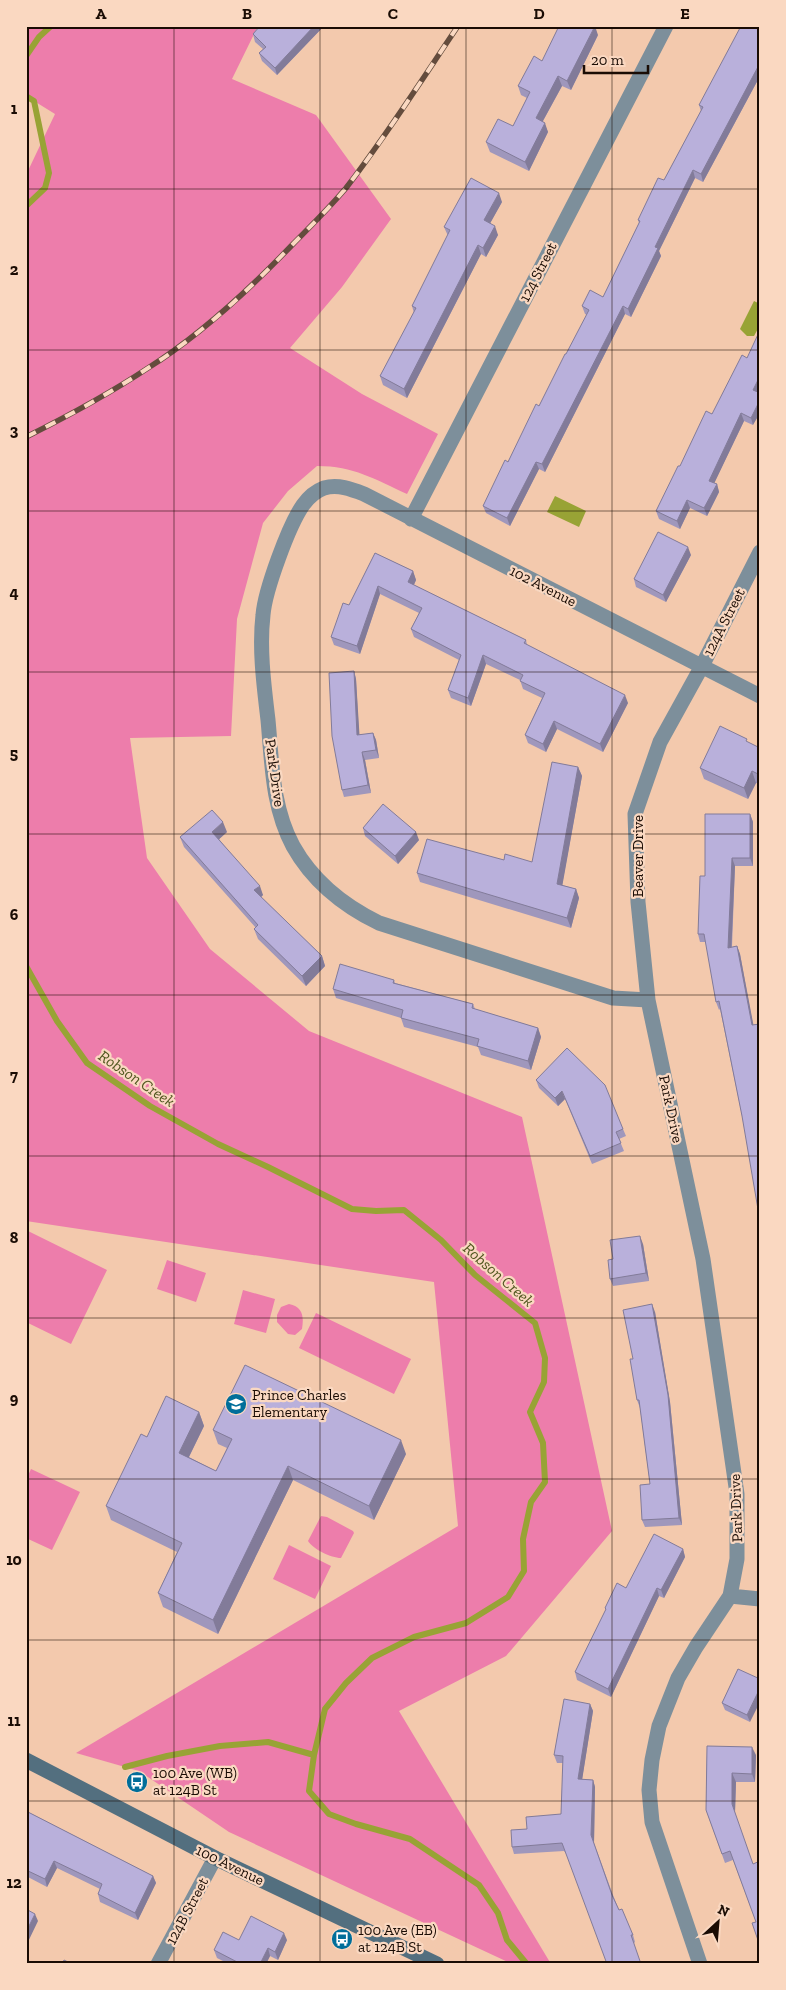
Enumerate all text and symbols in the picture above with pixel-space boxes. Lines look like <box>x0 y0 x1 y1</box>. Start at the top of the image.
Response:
text: A <box>96 4 107 23</box>
text: B <box>242 4 252 23</box>
text: C <box>388 4 398 23</box>
text: D <box>533 4 545 23</box>
text: E <box>680 4 690 23</box>
scale bar <box>584 42 647 74</box>
text: 20 m <box>591 51 624 69</box>
text: 1 <box>11 99 18 118</box>
street label: 124 Street <box>515 239 561 305</box>
text: 2 <box>10 260 19 279</box>
text: 3 <box>10 421 19 440</box>
street label: 102 Avenue <box>507 561 579 611</box>
text: 4 <box>9 583 19 602</box>
street label: 124A Street <box>699 585 749 659</box>
street label: Park Drive <box>261 738 289 808</box>
text: 5 <box>10 744 18 763</box>
street label: Beaver Drive <box>629 815 647 897</box>
text: 6 <box>10 905 19 924</box>
water label: Robson Creek <box>95 1046 178 1111</box>
text: 7 <box>10 1066 18 1085</box>
street label: Park Drive <box>655 1074 687 1144</box>
text: 8 <box>10 1228 19 1247</box>
water label: Robson Creek <box>459 1238 538 1310</box>
place label: Prince Charles Elementary <box>252 1386 346 1421</box>
text: 9 <box>10 1389 19 1408</box>
school or university icon: Prince Charles Elementary <box>224 1392 248 1416</box>
street label: Park Drive <box>726 1473 746 1543</box>
text: 10 <box>6 1550 22 1569</box>
text: 11 <box>8 1711 21 1730</box>
place label: 100 Ave (WB) at 124B St <box>153 1764 237 1799</box>
bus stop icon: 100 Ave (WB) at 124B St <box>125 1770 149 1794</box>
street label: 100 Avenue <box>193 1841 267 1889</box>
text: 12 <box>6 1873 22 1892</box>
street label: 124B Street <box>162 1874 212 1948</box>
north arrow <box>694 1898 744 1948</box>
text: N <box>715 1901 732 1921</box>
place label: 100 Ave (EB) at 124B St <box>358 1921 437 1956</box>
bus stop icon: 100 Ave (EB) at 124B St <box>330 1927 354 1951</box>

